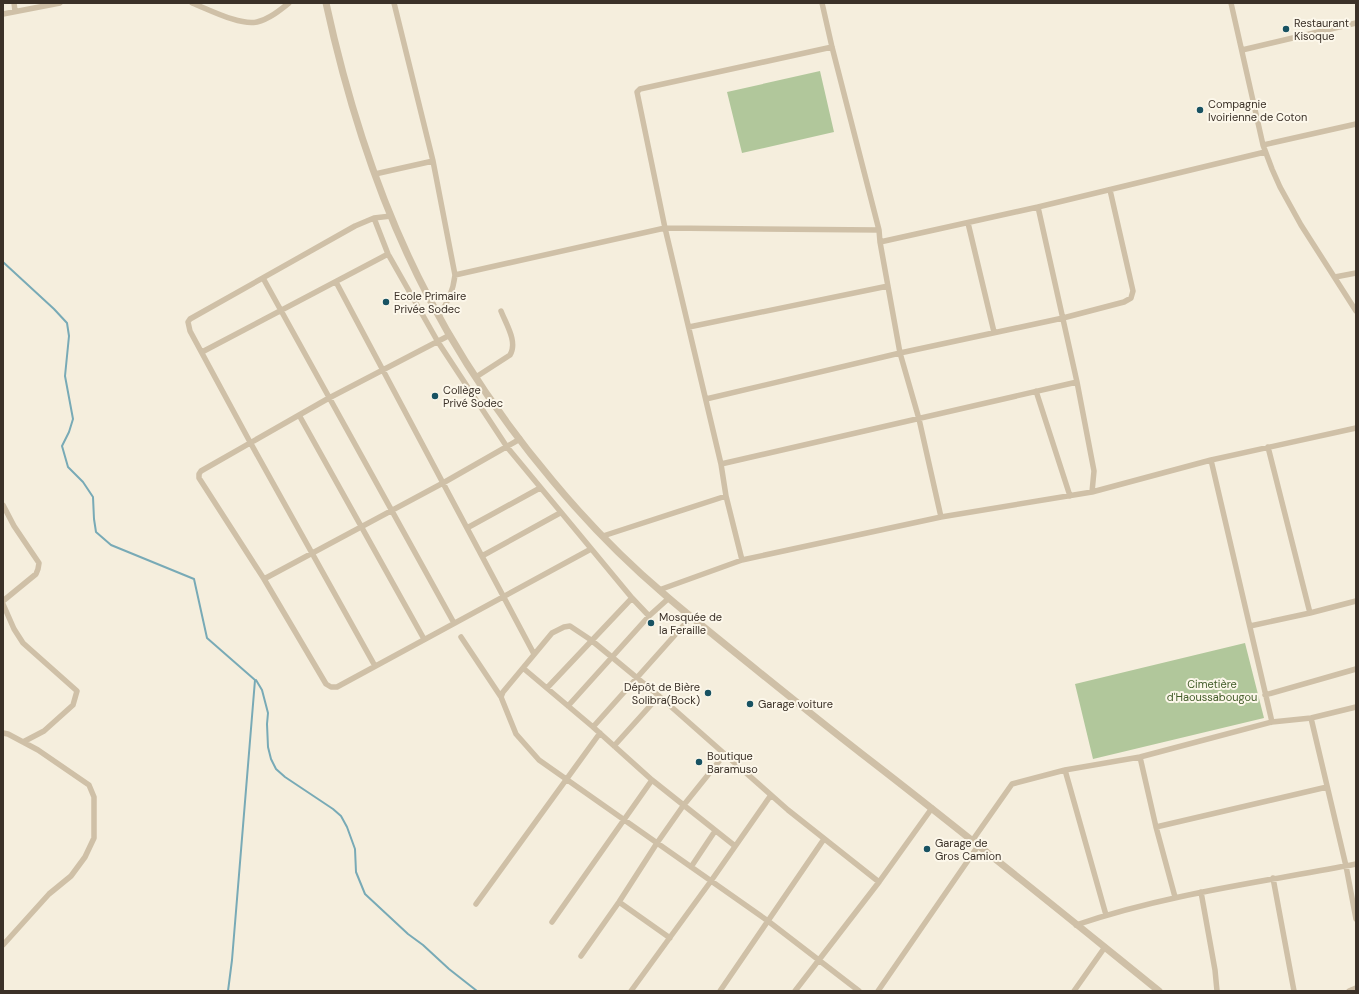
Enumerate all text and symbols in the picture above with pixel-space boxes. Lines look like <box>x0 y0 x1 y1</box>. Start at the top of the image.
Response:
place label: Restaurant Kisoque <box>1294 16 1349 43</box>
marker: Restaurant Kisoque <box>1281 24 1291 34</box>
place label: Compagnie Ivoirienne de Coton <box>1208 97 1307 124</box>
marker: Compagnie Ivoirienne de Coton <box>1195 105 1205 115</box>
place label: Ecole Primaire Privée Sodec <box>394 289 466 316</box>
marker: Ecole Primaire Privée Sodec <box>381 297 391 307</box>
place label: Collège Privé Sodec <box>443 383 503 410</box>
marker: Collège Privé Sodec <box>430 391 440 401</box>
place label: Mosquée de la Feraille <box>659 610 722 637</box>
marker: Mosquée de la Feraille <box>646 618 656 628</box>
park label: Cimetière d'Haoussabougou <box>1167 677 1257 704</box>
place label: Dépôt de Bière Solibra(Bock) <box>624 680 700 707</box>
marker: Dépôt de Bière Solibra(Bock) <box>703 688 713 698</box>
place label: Garage voiture <box>758 697 833 711</box>
marker: Garage voiture <box>745 699 755 709</box>
place label: Boutique Baramuso <box>707 749 758 776</box>
marker: Boutique Baramuso <box>694 757 704 767</box>
place label: Garage de Gros Camion <box>935 836 1001 863</box>
marker: Garage de Gros Camion <box>922 844 932 854</box>

